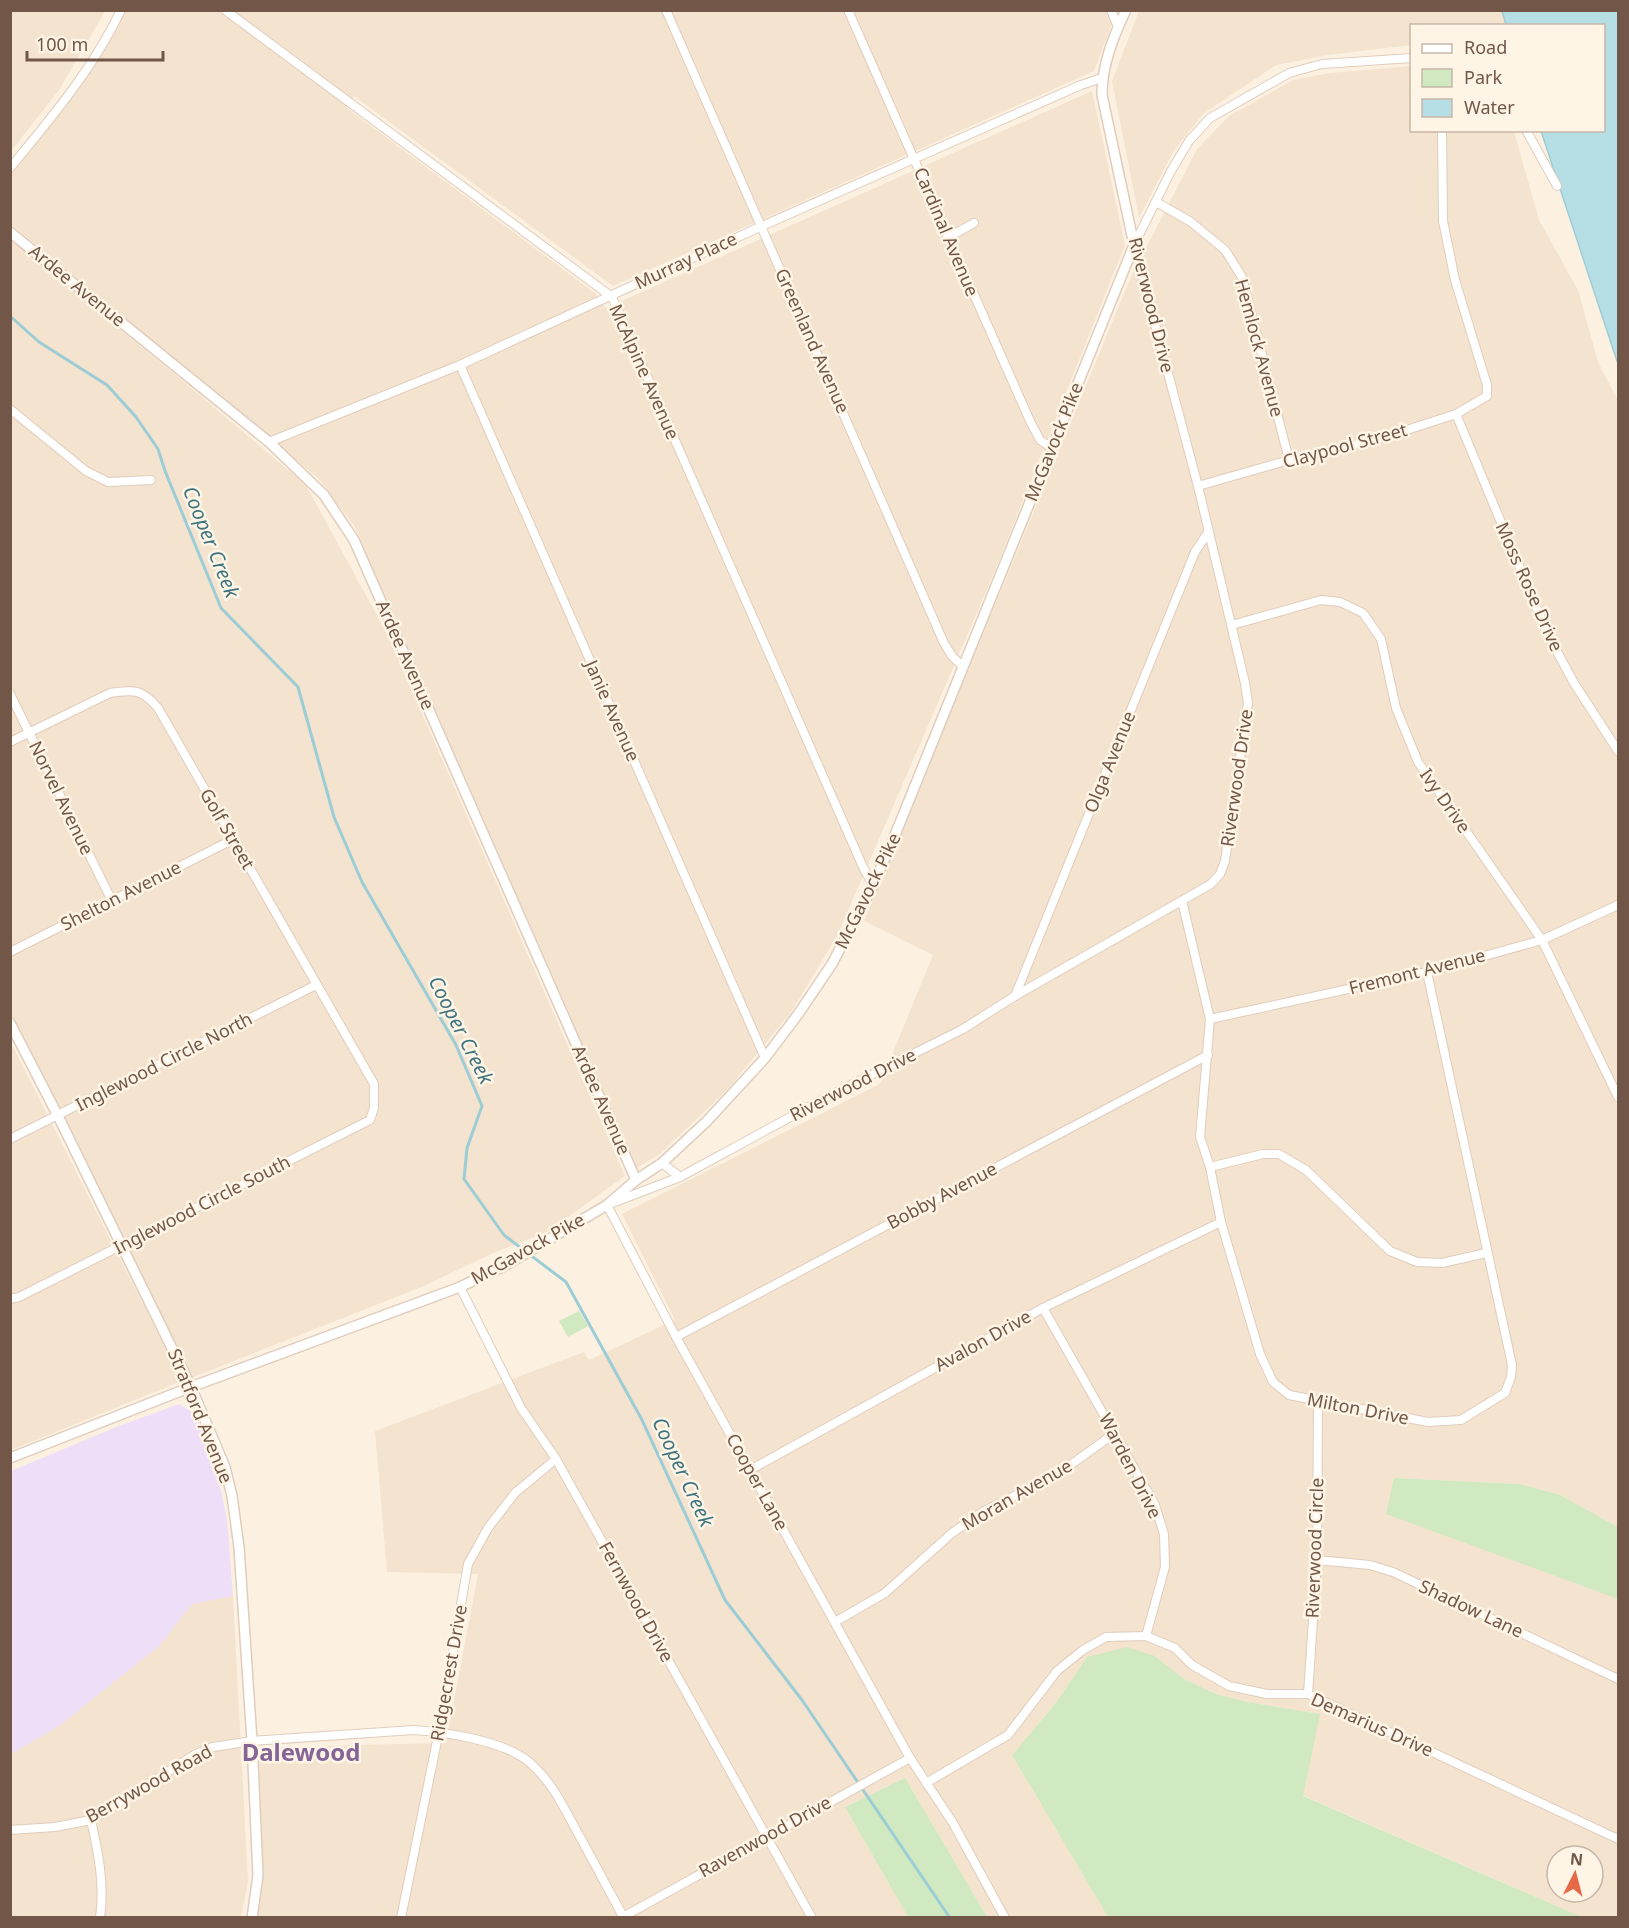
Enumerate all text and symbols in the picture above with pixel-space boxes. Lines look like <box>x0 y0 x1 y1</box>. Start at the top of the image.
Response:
scale bar <box>27 24 164 62</box>
legend <box>1410 24 1605 132</box>
text: 100 m <box>36 32 88 56</box>
text: Road <box>1464 35 1507 59</box>
text: Park <box>1464 65 1502 89</box>
text: Water <box>1464 95 1515 119</box>
street label: Cardinal Avenue <box>909 163 985 300</box>
street label: Murray Place <box>631 226 741 294</box>
street label: Riverwood Drive <box>1124 235 1180 375</box>
street label: Ardee Avenue <box>24 239 131 332</box>
street label: Greenland Avenue <box>770 264 856 417</box>
street label: Hemlock Avenue <box>1230 276 1290 419</box>
street label: McAlpine Avenue <box>604 300 686 443</box>
street label: McGavock Pike <box>1018 379 1088 505</box>
street label: Claypool Street <box>1280 417 1410 473</box>
water label: Cooper Creek <box>177 482 247 603</box>
street label: Moss Rose Drive <box>1491 518 1569 655</box>
street label: Ardee Avenue <box>371 596 441 713</box>
street label: Janie Avenue <box>579 654 646 765</box>
street label: Olga Avenue <box>1078 707 1140 816</box>
street label: Riverwood Drive <box>1214 707 1258 848</box>
street label: Norvel Avenue <box>24 737 100 858</box>
street label: Ivy Drive <box>1415 763 1477 837</box>
street label: Golf Street <box>195 784 261 874</box>
street label: McGavock Pike <box>829 828 906 953</box>
street label: Shelton Avenue <box>56 854 185 936</box>
street label: Fremont Avenue <box>1346 942 1487 1000</box>
water label: Cooper Creek <box>423 971 501 1090</box>
street label: Inglewood Circle North <box>71 1006 256 1116</box>
street label: Ardee Avenue <box>567 1041 637 1158</box>
street label: Riverwood Drive <box>785 1042 920 1126</box>
street label: Inglewood Circle South <box>109 1149 294 1259</box>
street label: Bobby Avenue <box>882 1156 1001 1234</box>
street label: McGavock Pike <box>466 1207 589 1289</box>
street label: Avalon Drive <box>930 1304 1035 1376</box>
street label: Stratford Avenue <box>163 1345 239 1486</box>
street label: Milton Drive <box>1305 1386 1411 1430</box>
street label: Warden Drive <box>1094 1409 1168 1522</box>
water label: Cooper Creek <box>646 1413 721 1532</box>
street label: Cooper Lane <box>721 1429 794 1534</box>
street label: Moran Avenue <box>957 1453 1076 1535</box>
street label: Riverwood Circle <box>1300 1477 1328 1619</box>
street label: Fernwood Drive <box>594 1537 680 1666</box>
street label: Shadow Lane <box>1415 1573 1527 1643</box>
street label: Ridgecrest Drive <box>424 1603 472 1743</box>
street label: Demarius Drive <box>1308 1686 1437 1762</box>
district label: Dalewood <box>242 1735 360 1768</box>
street label: Berrywood Road <box>81 1738 216 1828</box>
street label: Ravenwood Drive <box>694 1790 835 1882</box>
north arrow <box>1545 1844 1605 1904</box>
text: N <box>1569 1847 1584 1871</box>

